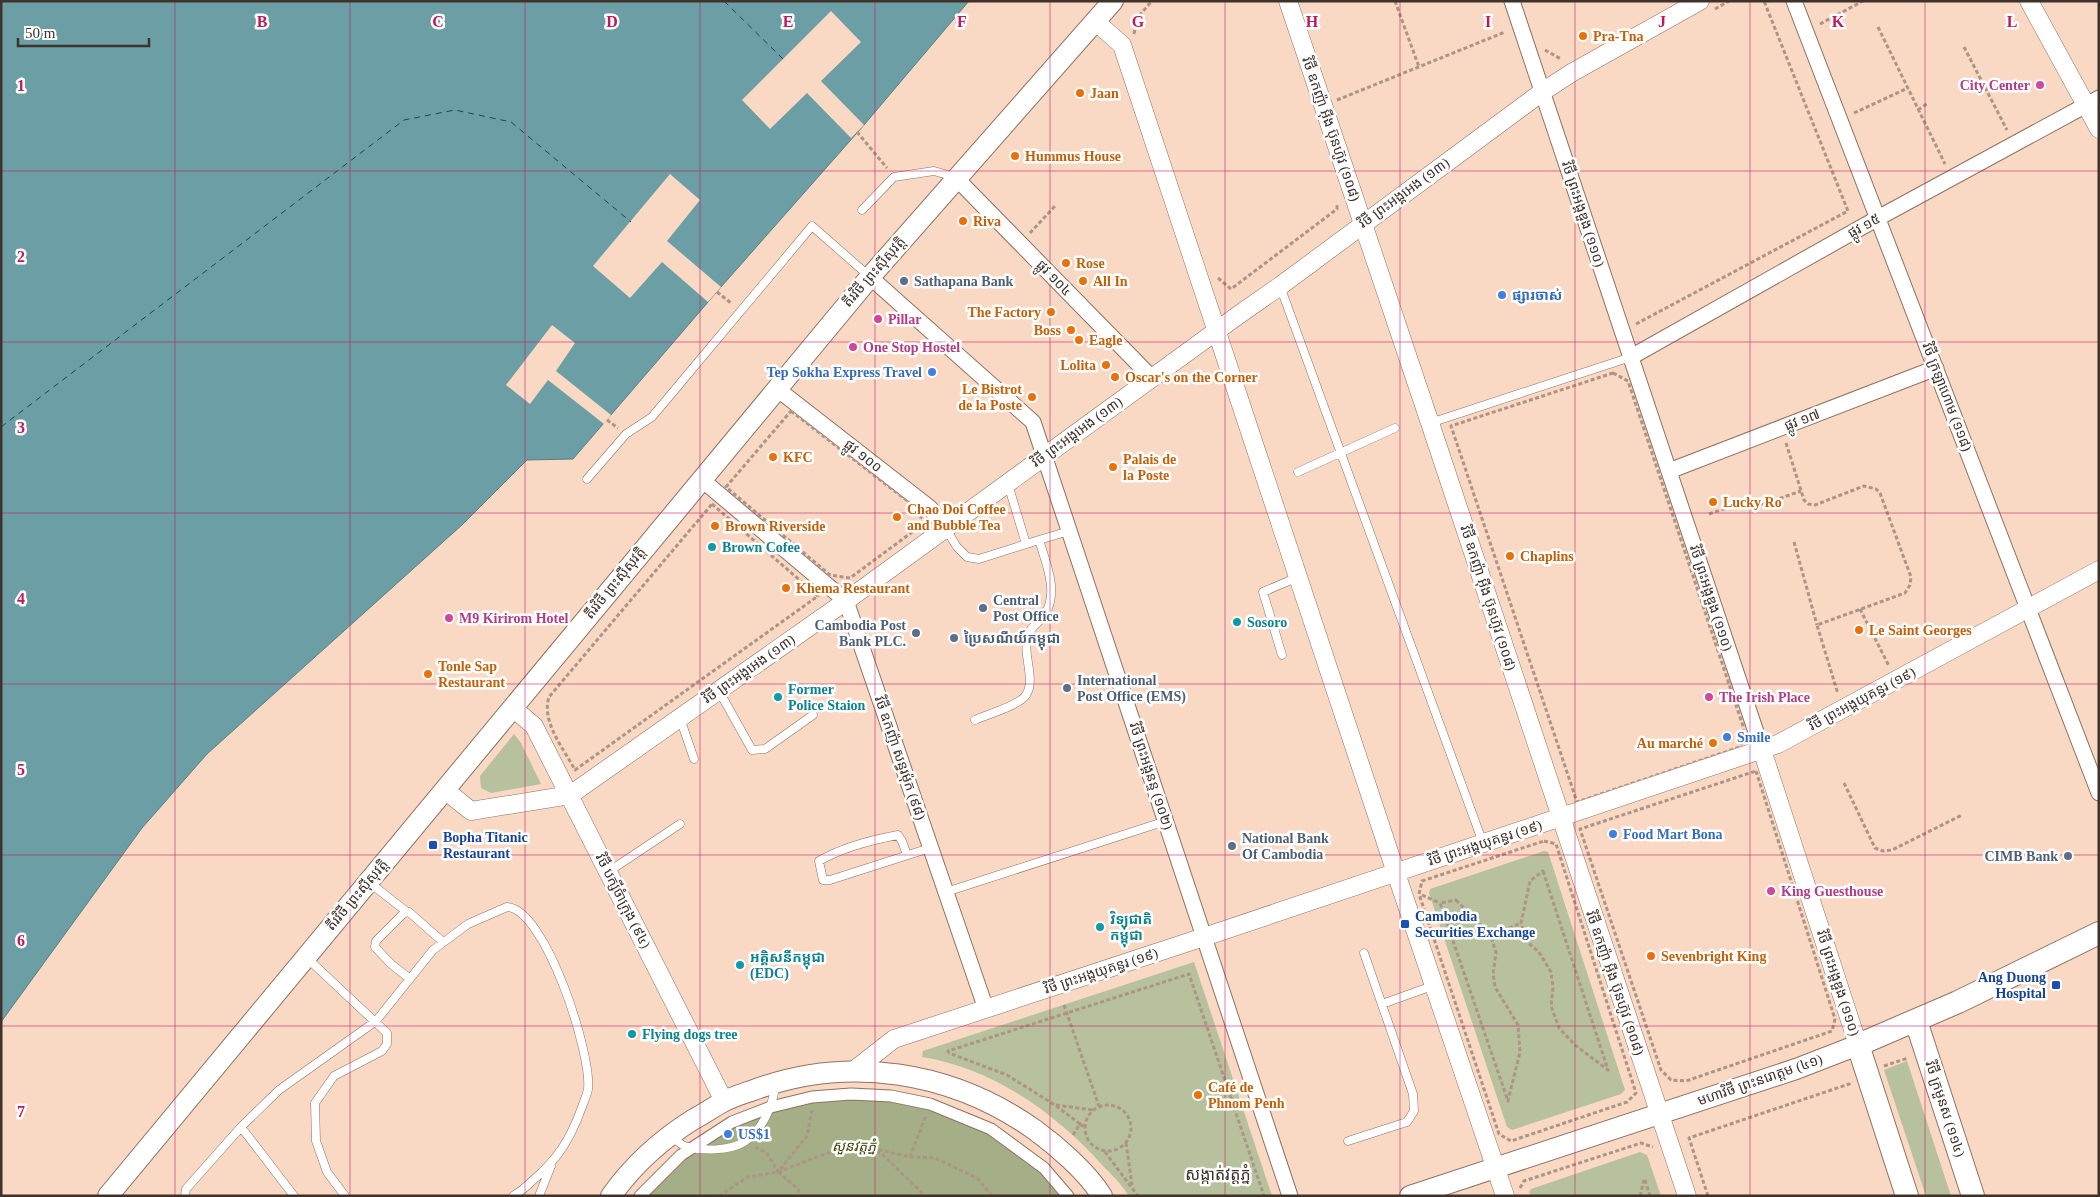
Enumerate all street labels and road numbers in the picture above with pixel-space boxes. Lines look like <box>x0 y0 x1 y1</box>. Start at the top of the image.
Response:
street label: វិថី ឧកញ៉ា អ៊ីង ប៊ុនហ៊ូវ (១០៨) <box>1298 54 1364 204</box>
street label: វិថី ព្រះអង្គអេង (១៣) <box>1354 154 1453 232</box>
street label: វិថី ព្រះអង្គឌួង (១១០) <box>1557 158 1609 270</box>
street label: ផ្លូវ ១៥ <box>1845 211 1885 245</box>
street label: តីរវិថី ព្រះស៊ីសុវត្តិ <box>838 233 909 311</box>
street label: ផ្លូវ ១០៤ <box>1030 257 1075 302</box>
street label: វិថី ក្រឡាហោម (១១៨) <box>1918 339 1976 454</box>
street label: វិថី ព្រះអង្គអេង (១៣) <box>1027 393 1126 471</box>
street label: ផ្លូវ ១៧ <box>1782 406 1823 437</box>
street label: ផ្លូវ ១០០ <box>839 437 885 479</box>
street label: វិថី ឧកញ៉ា អ៊ីង ប៊ុនហ៊ូវ (១០៨) <box>1456 523 1520 673</box>
street label: វិថី ព្រះអង្គឌួង (១១០) <box>1685 542 1737 654</box>
street label: តីរវិថី ព្រះស៊ីសុវត្តិ <box>580 543 649 623</box>
street label: វិថី ព្រះអង្គអេង (១៣) <box>699 630 799 708</box>
street label: វិថី ព្រះអង្គយុគន្ធរ (១៩) <box>1805 663 1919 735</box>
street label: វិថី ឧកញ៉ា សន្ធរម៉ុក (៩៨) <box>870 693 930 823</box>
street label: វិថី ព្រះអង្គនន្ទ (១០២) <box>1125 719 1177 832</box>
street label: វិថី ព្រះអង្គយុគន្ធរ (១៩) <box>1425 816 1545 870</box>
street label: វិថី បក្សីចំាក្រុង (៩៤) <box>591 850 655 952</box>
street label: តីរវិថី ព្រះស៊ីសុវត្តិ <box>322 856 392 934</box>
street label: វិថី ឧកញ៉ា អ៊ីង ប៊ុនហ៊ូវ (១០៨) <box>1582 908 1648 1058</box>
street label: វិថី ព្រះអង្គឌួង (១១០) <box>1812 927 1864 1039</box>
street label: វិថី ព្រះអង្គយុគន្ធរ (១៩) <box>1041 944 1161 998</box>
street label: មហាវិថី ព្រះនរោត្តម (៤១) <box>1695 1050 1825 1110</box>
street label: វិថី ក្រមួនស (១១៤) <box>1921 1058 1969 1160</box>

